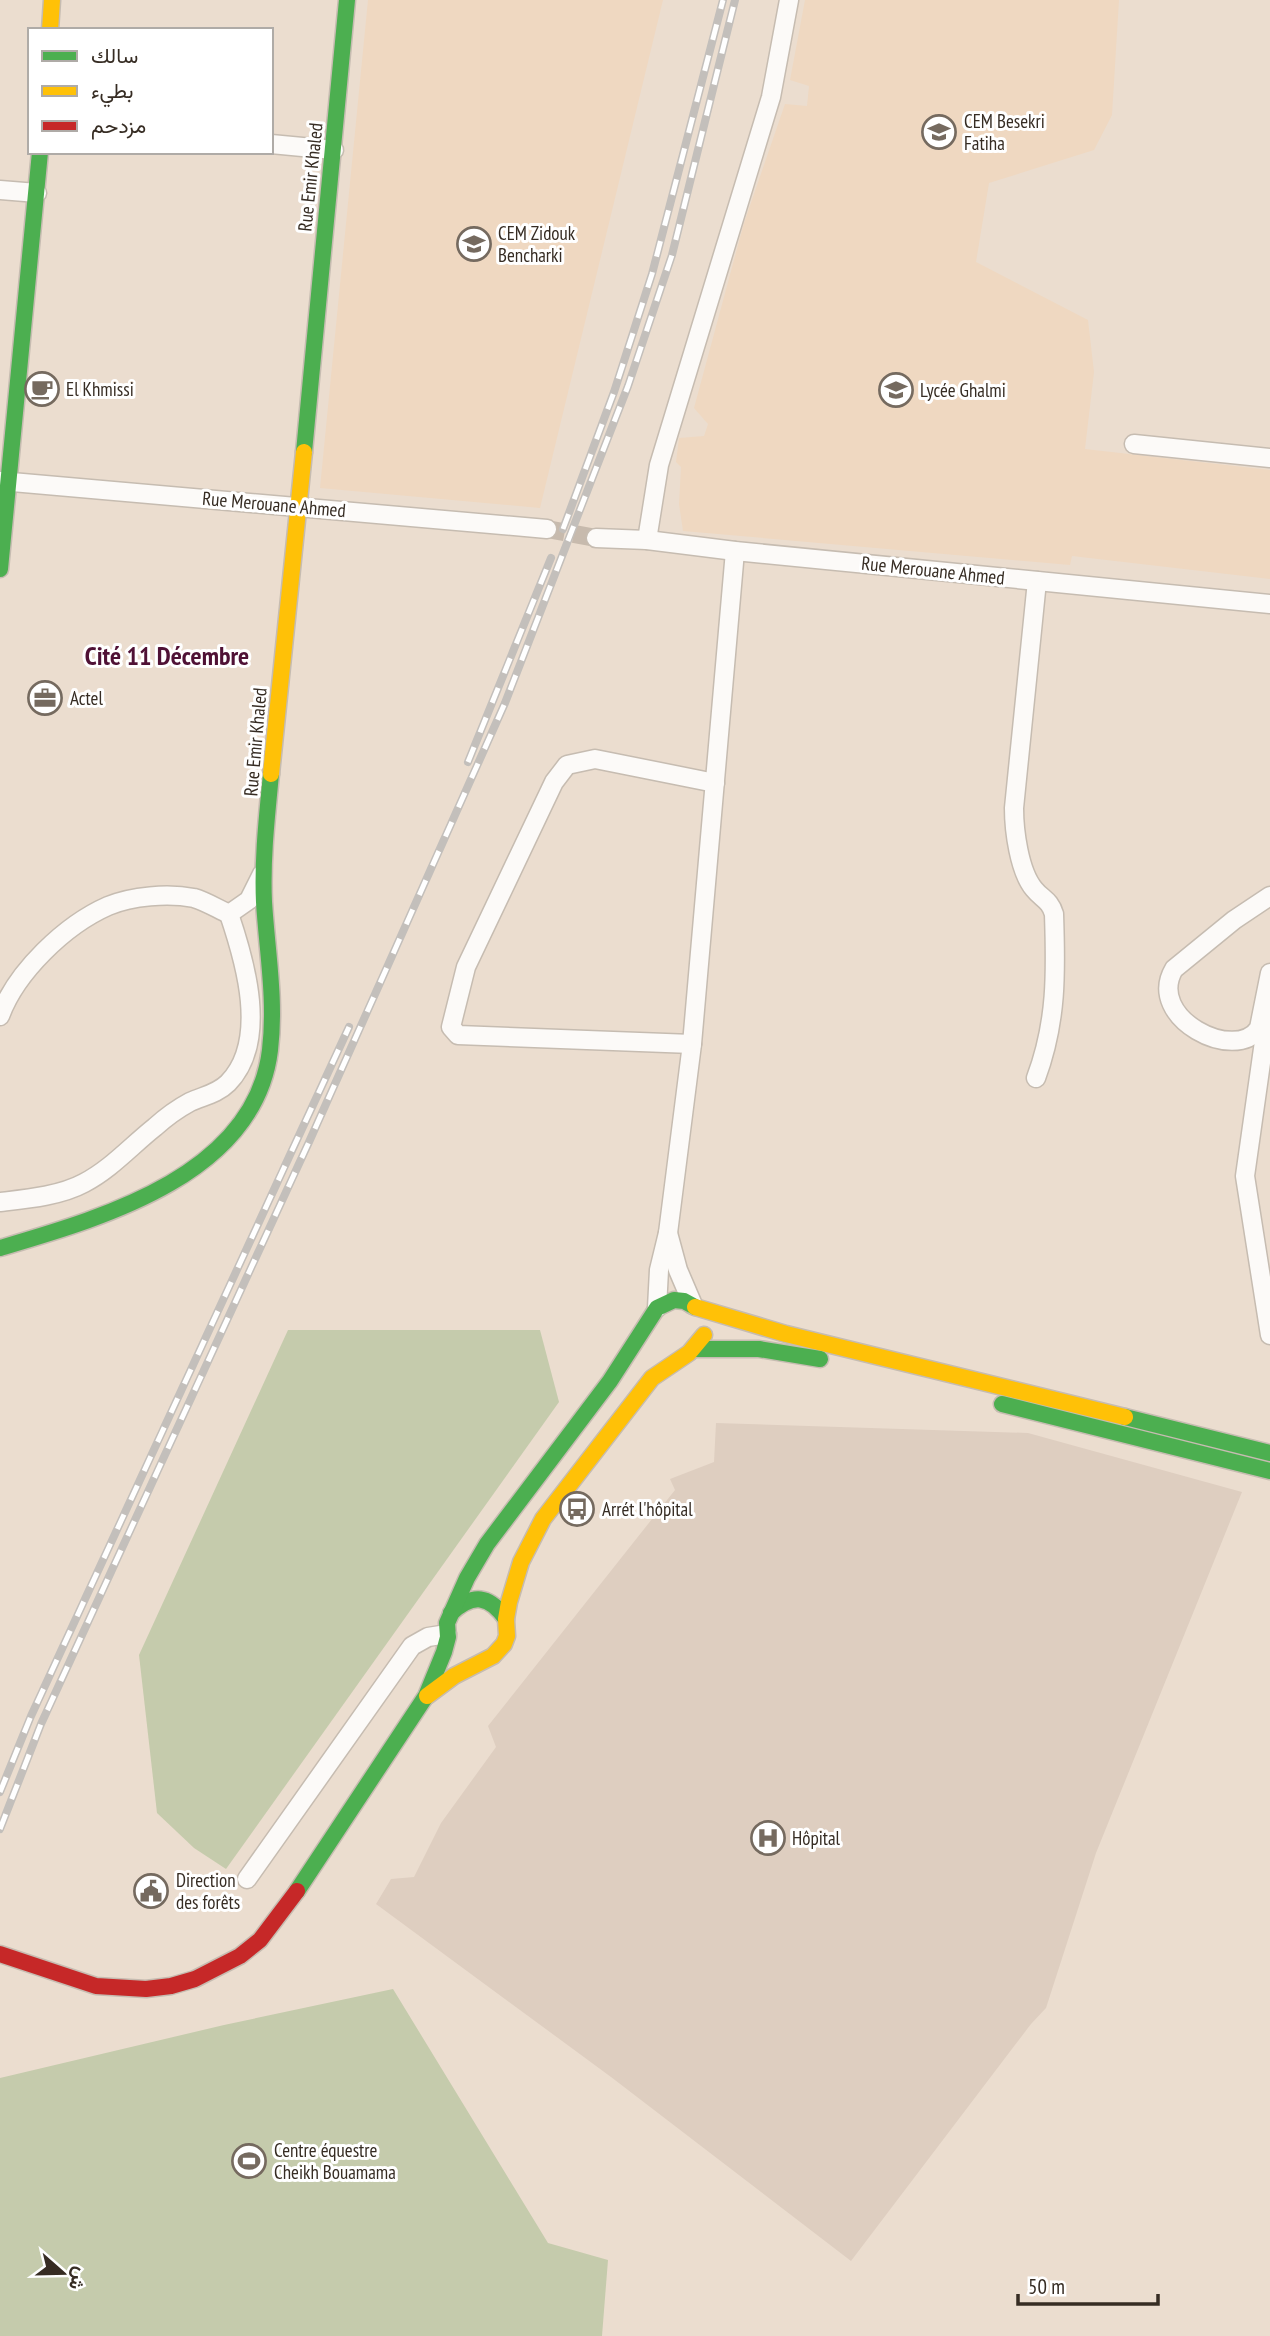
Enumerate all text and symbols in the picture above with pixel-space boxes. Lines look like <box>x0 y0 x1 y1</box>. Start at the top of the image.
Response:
legend <box>28 28 273 154</box>
text: سالك <box>91 42 138 69</box>
text: بطيء <box>91 77 134 108</box>
place label: CEM Besekri Fatiha <box>964 109 1045 155</box>
text: مزدحم <box>91 112 146 140</box>
school or university icon: CEM Besekri Fatiha <box>920 113 958 151</box>
street label: Rue Emir Khaled <box>292 122 328 232</box>
place label: CEM Zidouk Bencharki <box>498 221 576 267</box>
school or university icon: CEM Zidouk Bencharki <box>455 225 493 263</box>
cafe icon: El Khmissi <box>23 370 61 408</box>
school or university icon: Lycée Ghalmi <box>877 371 915 409</box>
place label: El Khmissi <box>66 377 134 401</box>
place label: Lycée Ghalmi <box>920 378 1006 402</box>
street label: Rue Merouane Ahmed <box>201 486 347 522</box>
street label: Rue Merouane Ahmed <box>860 551 1006 589</box>
district label: Cité 11 Décembre <box>85 639 249 672</box>
office icon: Actel <box>26 679 64 717</box>
place label: Actel <box>70 686 103 710</box>
street label: Rue Emir Khaled <box>238 687 272 797</box>
bus stop icon: Arrét l'hôpital <box>558 1490 596 1528</box>
place label: Arrét l'hôpital <box>602 1497 693 1521</box>
hospital icon: Hôpital <box>749 1819 787 1857</box>
place label: Hôpital <box>792 1826 841 1850</box>
place label: Direction des forêts <box>176 1868 240 1914</box>
public building icon: Direction des forêts <box>132 1872 170 1910</box>
place label: Centre équestre Cheikh Bouamama <box>274 2138 396 2184</box>
sports icon: Centre équestre Cheikh Bouamama <box>230 2142 268 2180</box>
north arrow <box>28 2238 98 2308</box>
scale bar <box>1018 2262 1158 2306</box>
text: ش <box>64 2264 94 2294</box>
text: 50 m <box>1028 2273 1065 2300</box>

